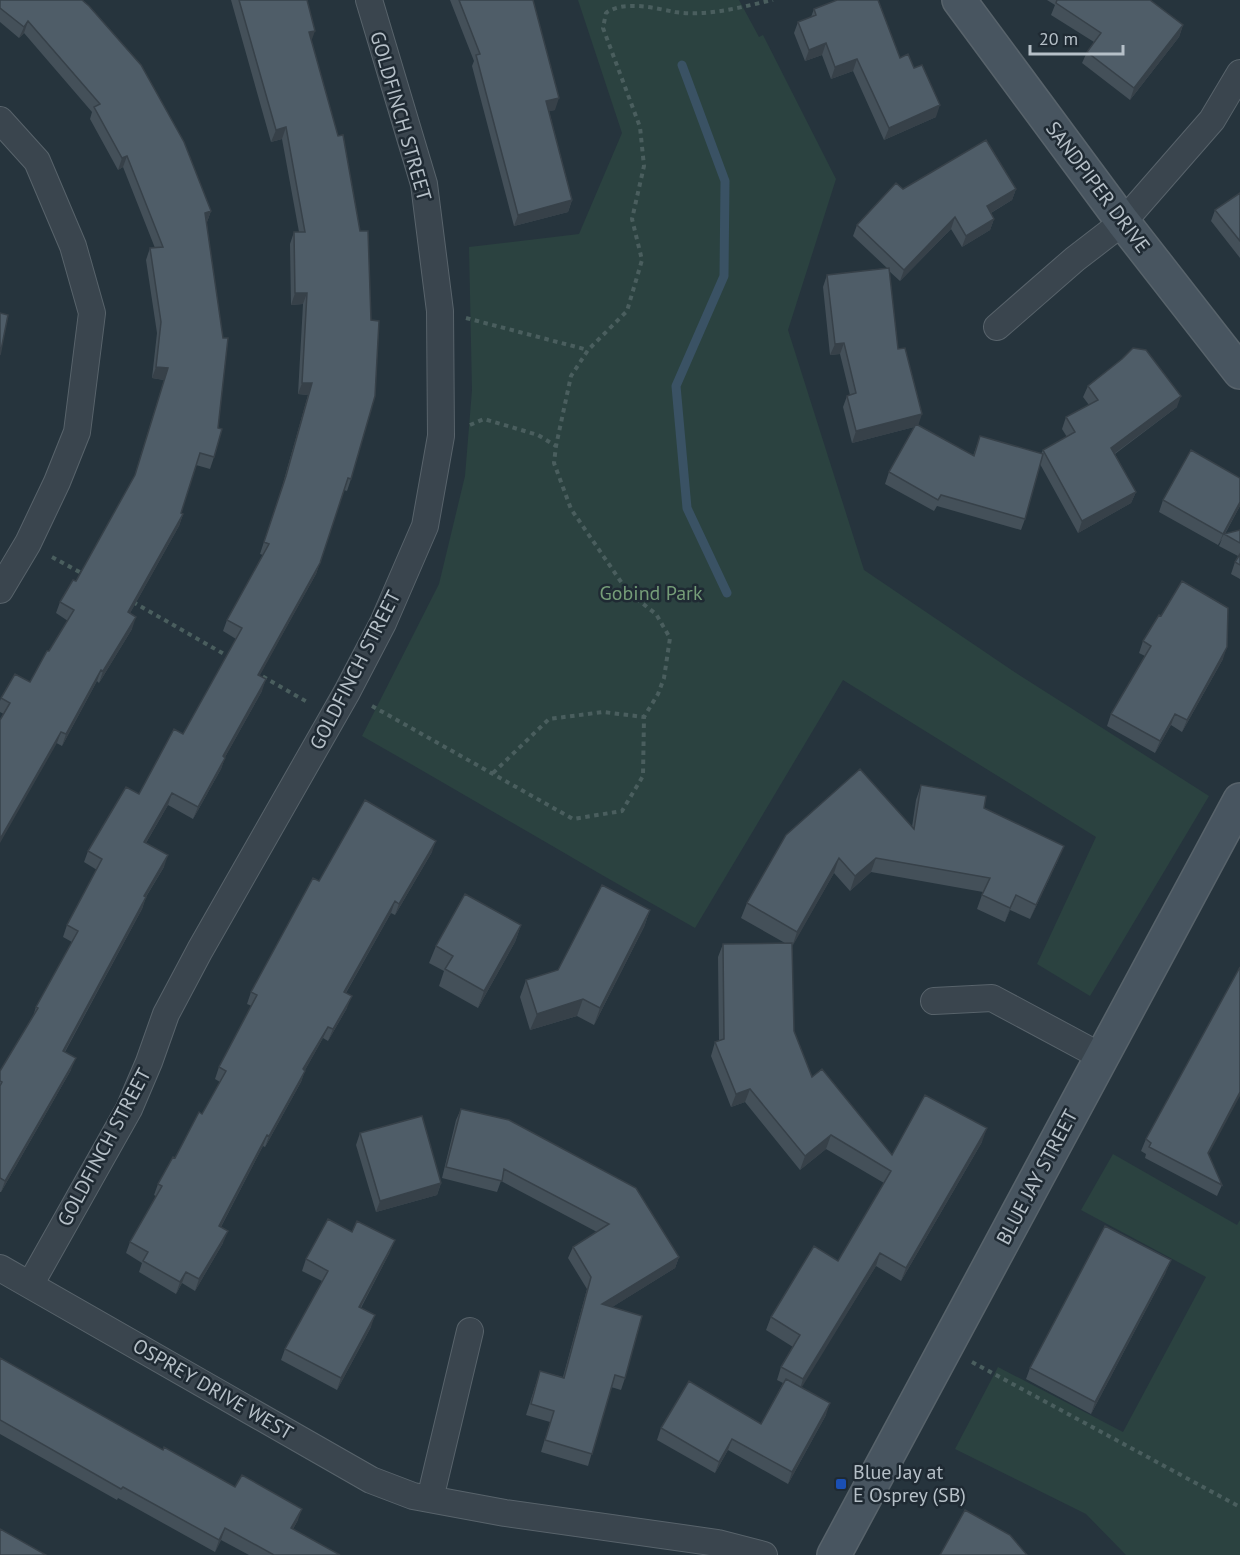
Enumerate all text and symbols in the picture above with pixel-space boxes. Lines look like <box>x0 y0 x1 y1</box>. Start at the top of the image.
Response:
scale bar <box>1030 18 1123 56</box>
text: 20 m <box>1039 27 1078 50</box>
street label: GOLDFINCH STREET <box>364 28 438 204</box>
street label: SANDPIPER DRIVE <box>1040 116 1156 258</box>
park label: Gobind Park <box>600 580 703 606</box>
street label: GOLDFINCH STREET <box>304 586 406 754</box>
street label: GOLDFINCH STREET <box>51 1063 157 1231</box>
street label: BLUE JAY STREET <box>990 1105 1084 1249</box>
street label: OSPREY DRIVE WEST <box>128 1333 298 1445</box>
place label: Blue Jay at E Osprey (SB) <box>853 1459 966 1508</box>
marker: Blue Jay at E Osprey (SB) <box>834 1477 848 1491</box>

